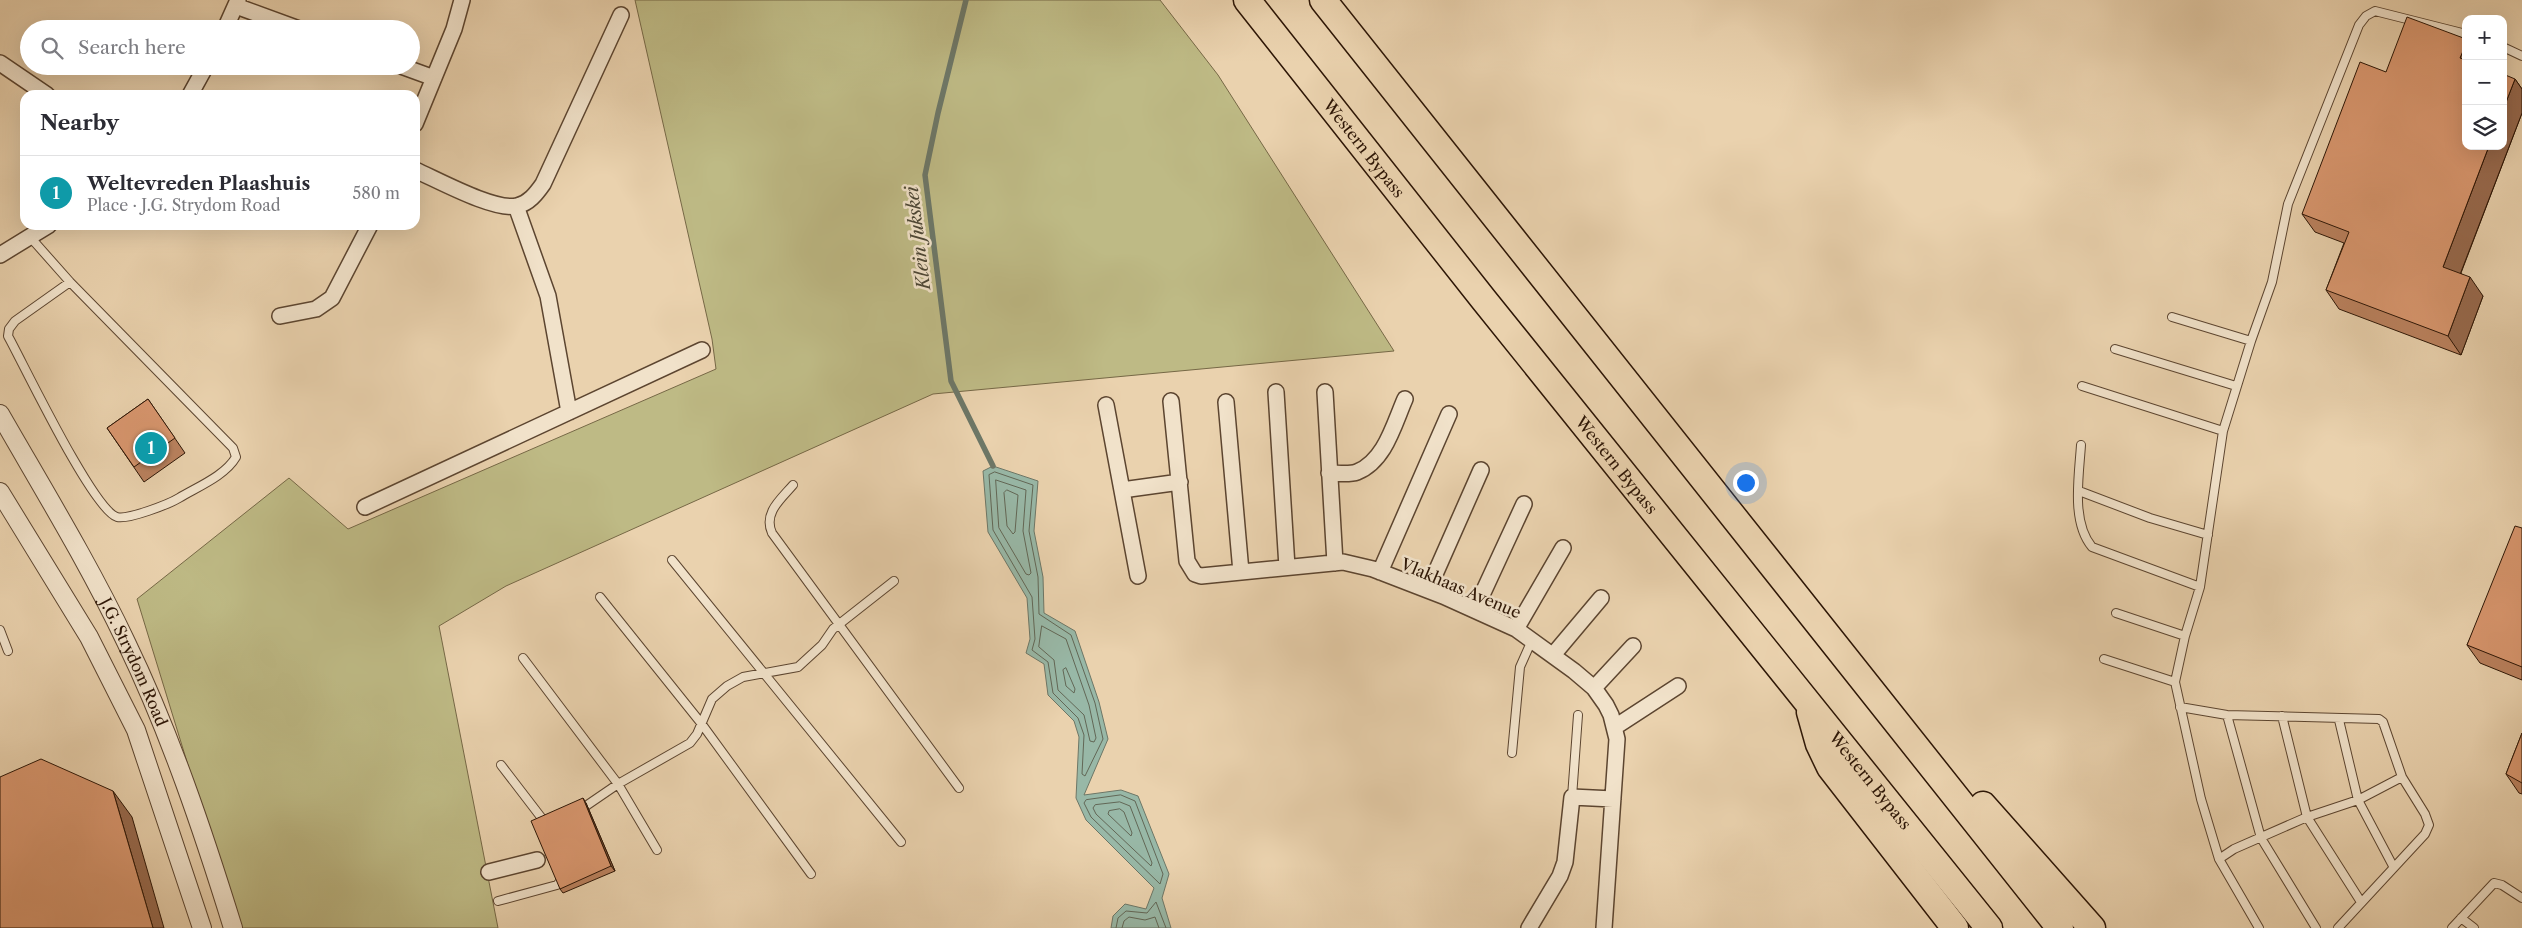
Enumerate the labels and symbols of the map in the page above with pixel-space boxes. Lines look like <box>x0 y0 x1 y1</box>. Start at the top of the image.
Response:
street label: Western Bypass <box>1319 94 1409 202</box>
water label: Klein Jukskei <box>901 184 936 293</box>
street label: Western Bypass <box>1571 411 1662 518</box>
pin: 1 <box>135 429 167 467</box>
your location <box>1733 470 1759 496</box>
street label: Vlakhaas Avenue <box>1397 553 1524 622</box>
street label: J.G. Strydom Road <box>94 592 172 729</box>
street label: Western Bypass <box>1824 727 1916 834</box>

